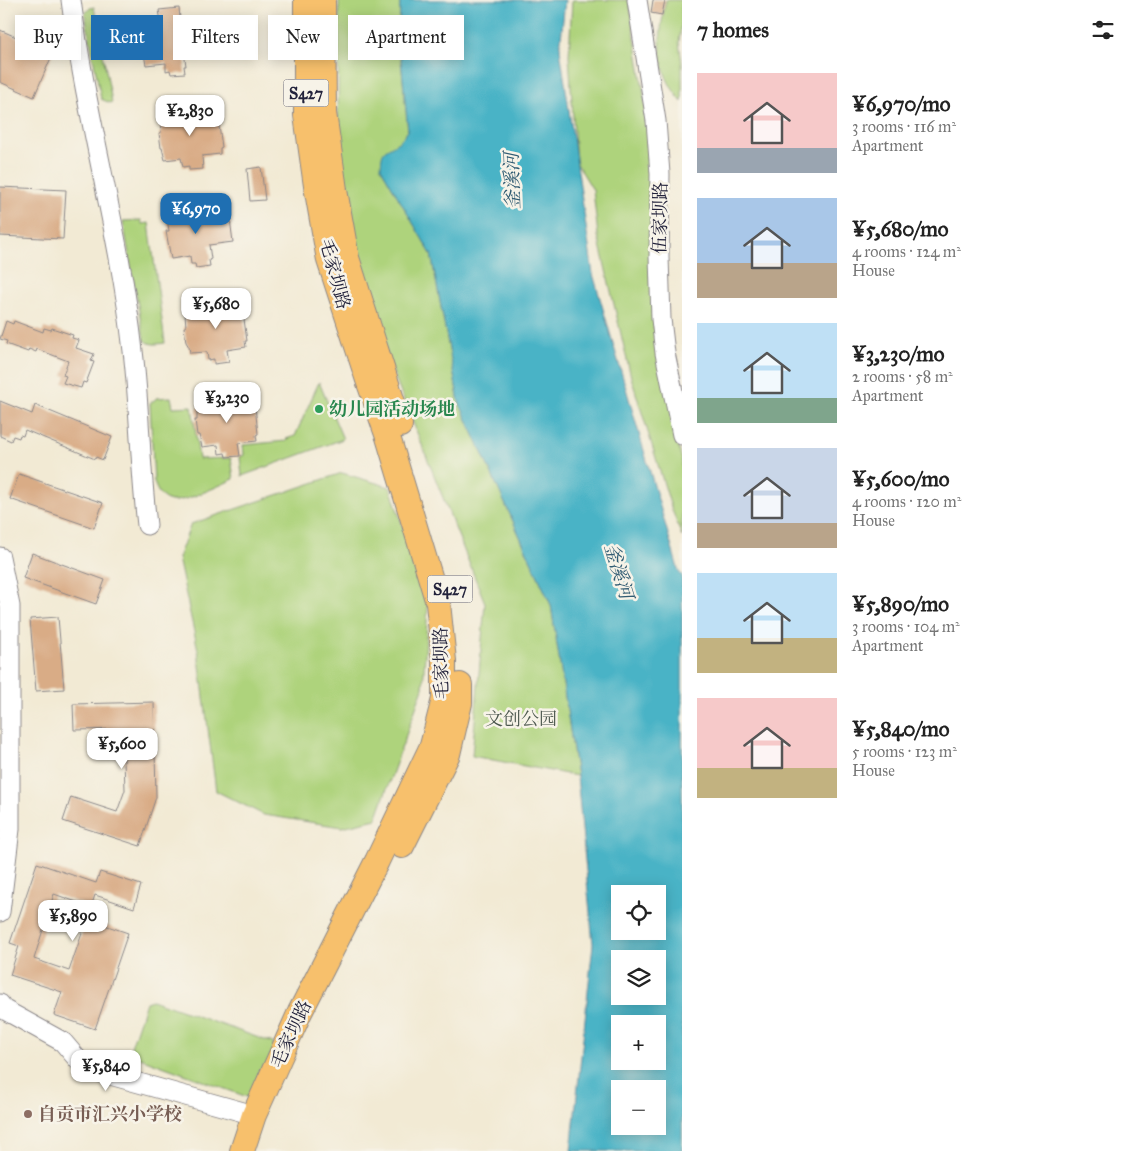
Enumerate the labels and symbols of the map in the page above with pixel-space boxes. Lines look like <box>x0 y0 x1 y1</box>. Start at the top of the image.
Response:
road number: S427 <box>284 80 328 106</box>
pin: ¥2,830 <box>149 94 231 137</box>
water label: 釜溪河 <box>499 149 524 210</box>
street label: 伍家坝路 <box>648 182 672 254</box>
pin: ¥6,970 <box>155 192 237 235</box>
street label: 毛家坝路 <box>315 236 355 312</box>
pin: ¥5,680 <box>175 288 257 330</box>
pin: ¥3,230 <box>186 382 268 424</box>
place label: 幼儿园活动场地 <box>329 398 455 420</box>
marker: 幼儿园活动场地 <box>313 403 325 415</box>
water label: 釜溪河 <box>600 540 639 604</box>
road number: S427 <box>428 576 472 602</box>
street label: 毛家坝路 <box>429 627 453 699</box>
park label: 文创公园 <box>485 708 557 730</box>
pin: ¥5,600 <box>81 728 163 770</box>
pin: ¥5,890 <box>32 900 114 942</box>
street label: 毛家坝路 <box>266 997 316 1071</box>
pin: ¥5,840 <box>65 1050 147 1092</box>
place label: 自贡市汇兴小学校 <box>38 1103 182 1125</box>
marker: 自贡市汇兴小学校 <box>22 1108 34 1120</box>

